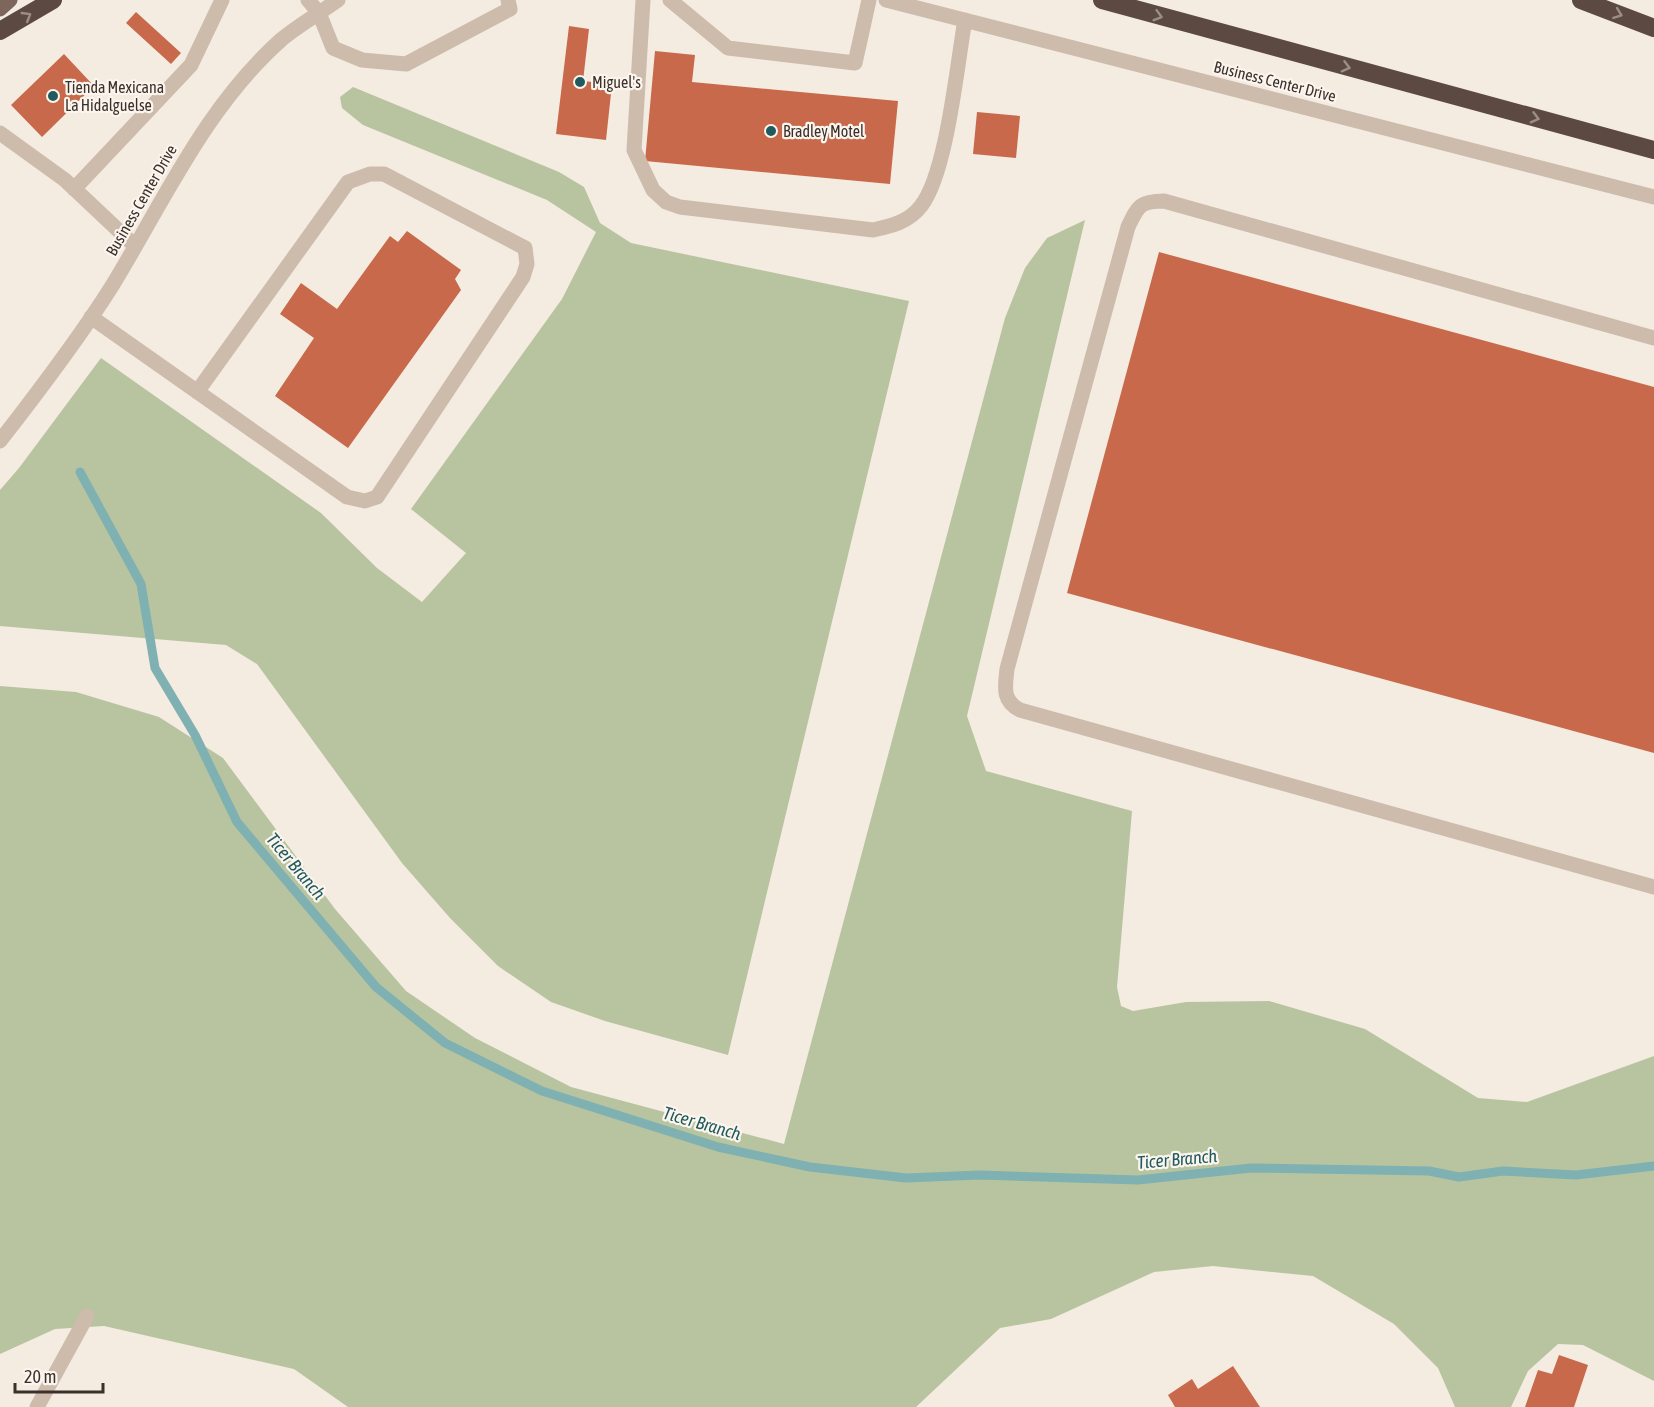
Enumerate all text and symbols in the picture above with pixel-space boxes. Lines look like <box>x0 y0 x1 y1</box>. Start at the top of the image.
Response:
one-way arrow <box>1611 7 1622 19</box>
one-way arrow <box>1153 8 1163 21</box>
one-way arrow <box>21 11 31 23</box>
street label: Business Center Drive <box>1212 57 1338 105</box>
one-way arrow <box>1341 60 1351 72</box>
place label: Miguel's <box>592 73 641 92</box>
marker: Miguel's <box>573 75 587 89</box>
place label: Tienda Mexicana La Hidalguelse <box>65 78 164 115</box>
marker: Tienda Mexicana La Hidalguelse <box>46 89 60 103</box>
one-way arrow <box>1530 110 1540 123</box>
place label: Bradley Motel <box>783 122 865 141</box>
marker: Bradley Motel <box>764 124 778 138</box>
street label: Business Center Drive <box>102 141 180 259</box>
water label: Ticer Branch <box>262 829 330 904</box>
water label: Ticer Branch <box>661 1102 744 1144</box>
water label: Ticer Branch <box>1136 1145 1218 1173</box>
scale bar <box>15 1356 104 1394</box>
text: 20 m <box>24 1366 56 1387</box>

